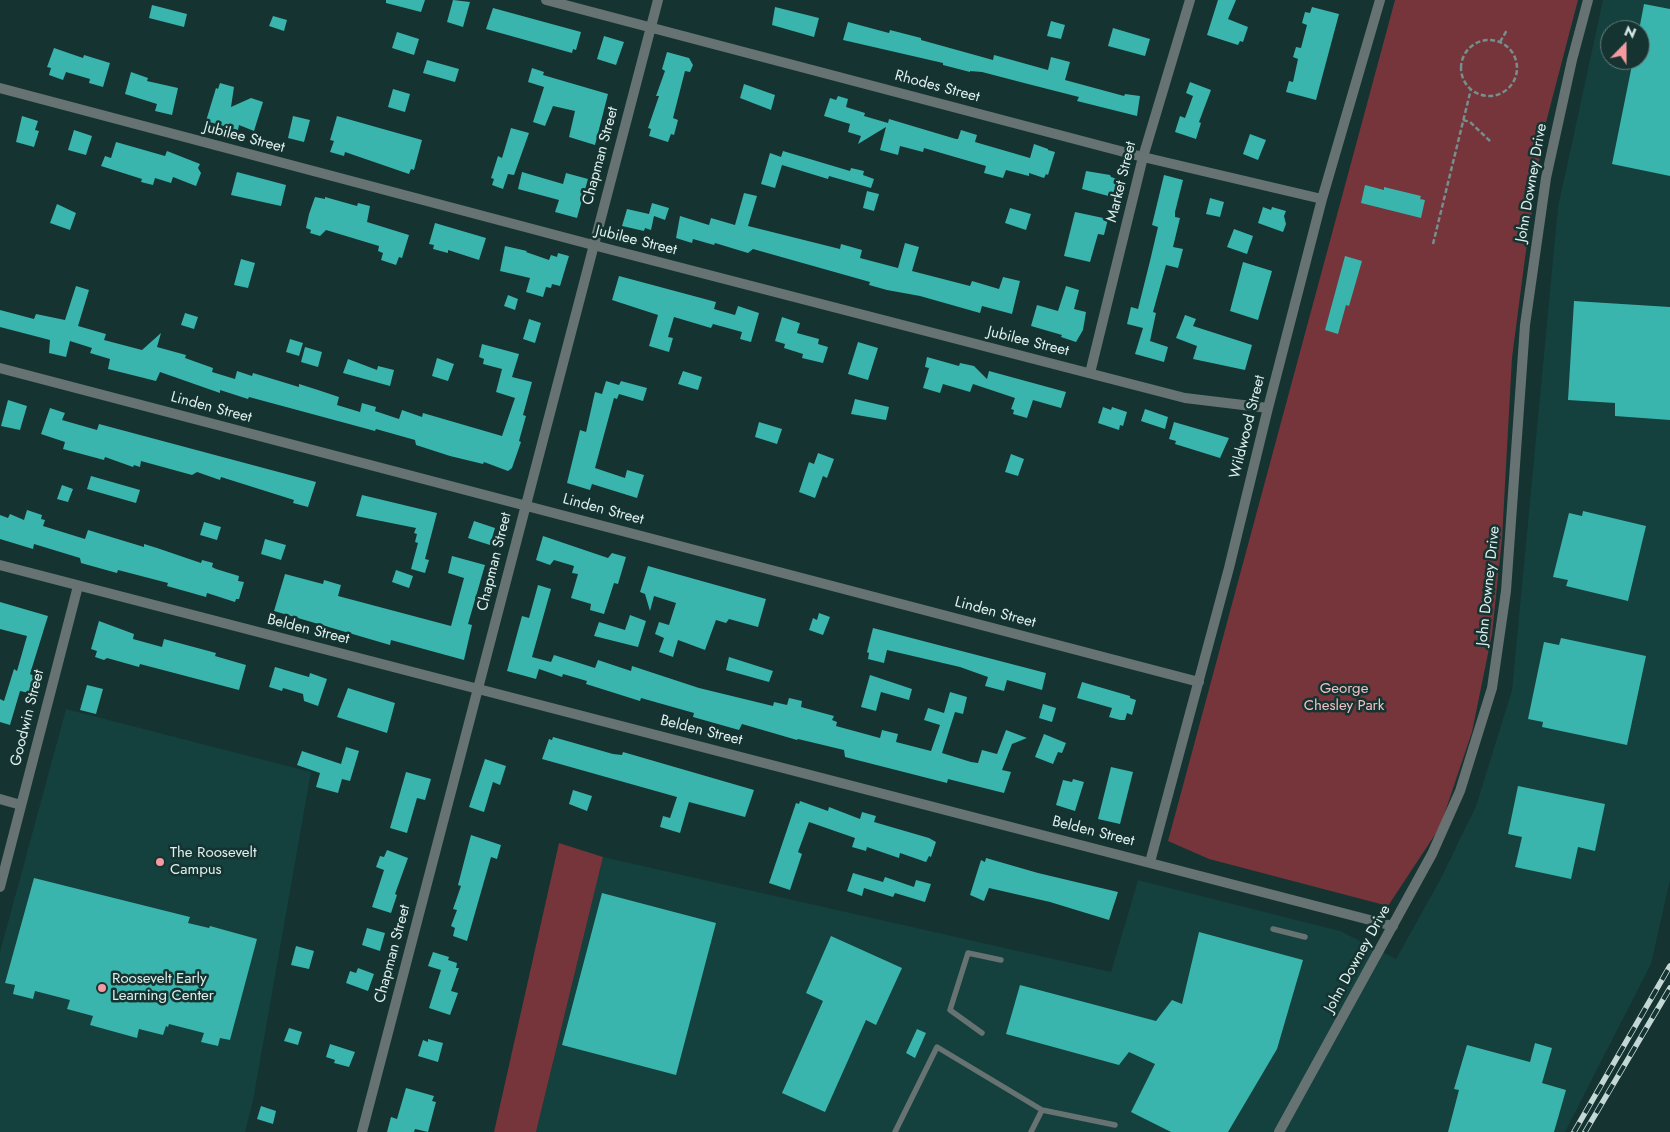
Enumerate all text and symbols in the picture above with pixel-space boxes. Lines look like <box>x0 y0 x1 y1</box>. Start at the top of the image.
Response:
north arrow <box>1600 20 1650 70</box>
text: N <box>1621 21 1639 43</box>
street label: Rhodes Street <box>893 67 981 107</box>
street label: Chapman Street <box>579 105 623 207</box>
street label: Jubilee Street <box>202 119 286 157</box>
street label: John Downey Drive <box>1513 122 1551 244</box>
street label: Market Street <box>1103 140 1141 224</box>
street label: Jubilee Street <box>593 222 679 260</box>
street label: Jubilee Street <box>985 323 1071 361</box>
street label: Wildwood Street <box>1226 373 1270 481</box>
street label: Linden Street <box>169 389 253 427</box>
street label: Linden Street <box>561 491 645 529</box>
street label: Chapman Street <box>474 511 516 613</box>
street label: John Downey Drive <box>1474 525 1504 647</box>
street label: Linden Street <box>953 594 1037 632</box>
street label: Belden Street <box>265 611 351 649</box>
street label: Goodwin Street <box>7 668 49 768</box>
park label: George Chesley Park <box>1304 680 1384 715</box>
street label: Belden Street <box>658 712 744 750</box>
street label: Belden Street <box>1050 813 1136 851</box>
place label: The Roosevelt Campus <box>170 844 257 879</box>
marker: The Roosevelt Campus <box>154 856 166 868</box>
street label: John Downey Drive <box>1321 902 1395 1016</box>
street label: Chapman Street <box>371 903 415 1005</box>
place label: Roosevelt Early Learning Center <box>112 970 214 1005</box>
marker: Roosevelt Early Learning Center <box>96 982 108 994</box>

